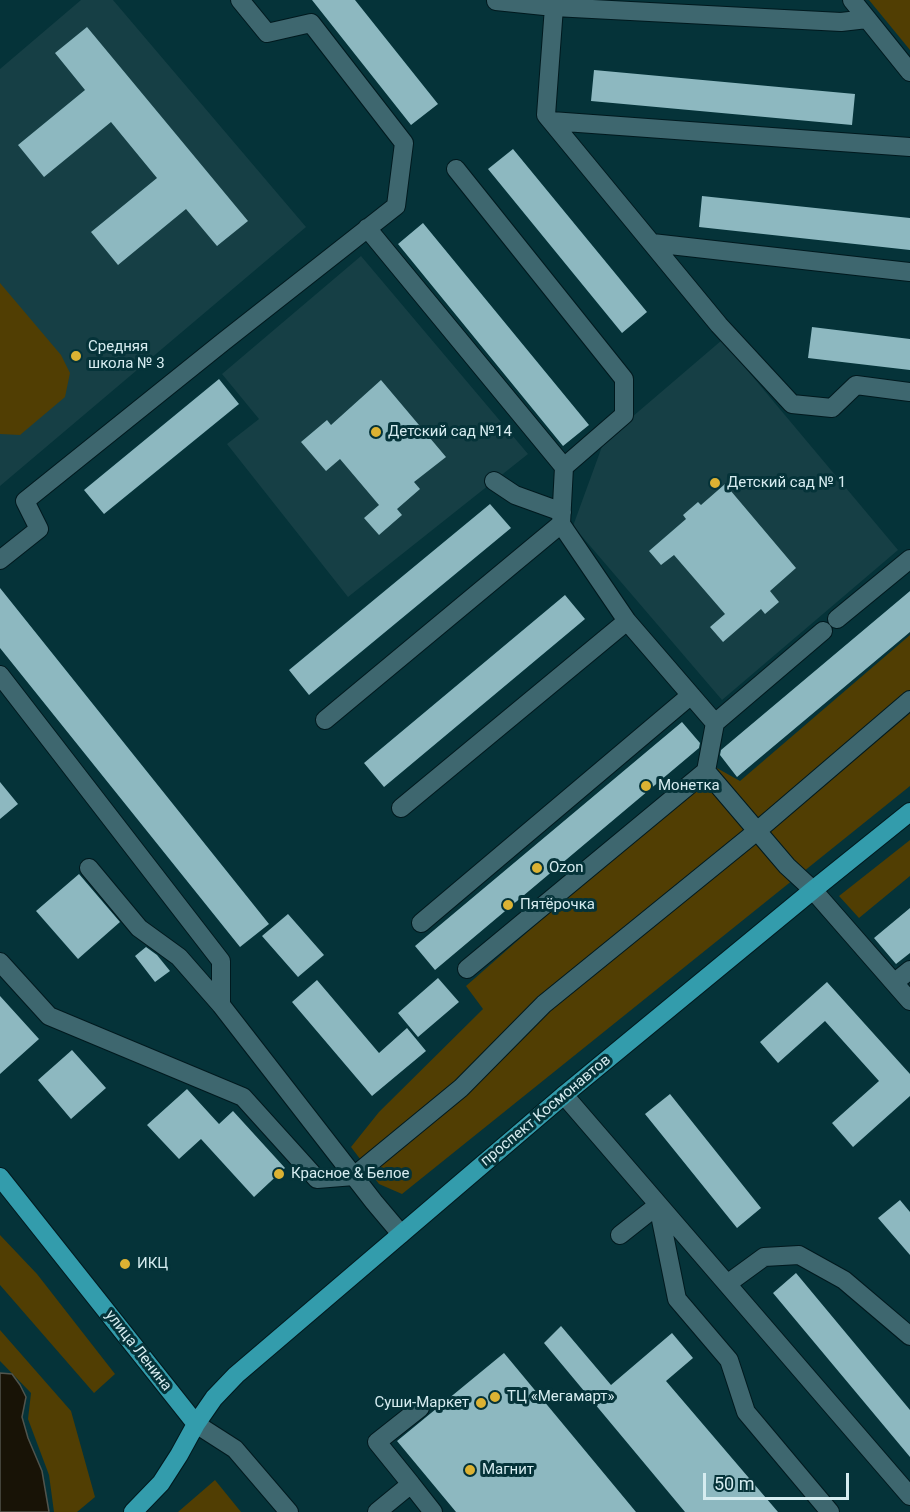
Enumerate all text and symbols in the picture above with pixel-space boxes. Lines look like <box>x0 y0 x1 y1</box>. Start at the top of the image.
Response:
place label: Средняя школа № 3 <box>88 338 165 373</box>
marker: Средняя школа № 3 <box>69 349 83 363</box>
place label: Детский сад №14 <box>388 423 512 441</box>
marker: Детский сад №14 <box>369 425 383 439</box>
place label: Детский сад № 1 <box>727 474 846 492</box>
marker: Детский сад № 1 <box>708 476 722 490</box>
place label: Монетка <box>658 777 720 795</box>
marker: Монетка <box>639 779 653 793</box>
place label: Ozon <box>549 859 583 877</box>
marker: Ozon <box>530 861 544 875</box>
place label: Пятёрочка <box>520 896 595 914</box>
marker: Пятёрочка <box>501 898 515 912</box>
street label: проспект Космонавтов <box>477 1051 615 1171</box>
place label: Красное & Белое <box>291 1165 409 1183</box>
marker: Красное & Белое <box>272 1167 286 1181</box>
place label: ИКЦ <box>137 1255 168 1273</box>
marker: ИКЦ <box>118 1257 132 1271</box>
street label: улица Ленина <box>101 1307 175 1395</box>
place label: ТЦ «Мегамарт» <box>507 1388 615 1406</box>
marker: ТЦ «Мегамарт» <box>488 1390 502 1404</box>
place label: Суши-Маркет <box>374 1394 469 1412</box>
marker: Суши-Маркет <box>474 1396 488 1410</box>
place label: Магнит <box>482 1461 534 1479</box>
scale bar <box>706 1461 852 1499</box>
marker: Магнит <box>463 1463 477 1477</box>
text: 50 m <box>714 1473 754 1494</box>

